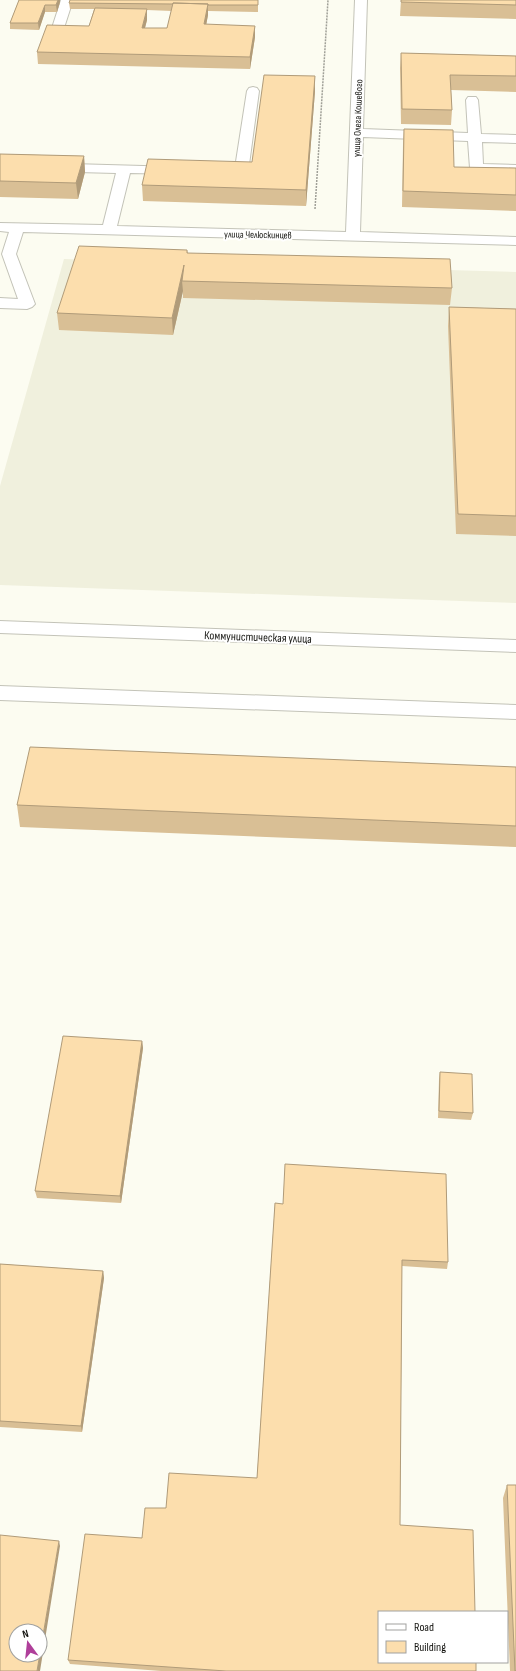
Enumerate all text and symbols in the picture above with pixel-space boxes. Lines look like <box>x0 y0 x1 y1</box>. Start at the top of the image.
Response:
street label: улица Олега Кошевого <box>351 79 365 157</box>
street label: улица Челюскинцев <box>224 228 292 242</box>
street label: Коммунистическая улица <box>204 628 312 647</box>
legend <box>378 1611 508 1663</box>
text: Road <box>414 1620 434 1635</box>
north arrow <box>8 1623 48 1663</box>
text: N <box>21 1627 30 1641</box>
text: Building <box>414 1640 446 1655</box>

